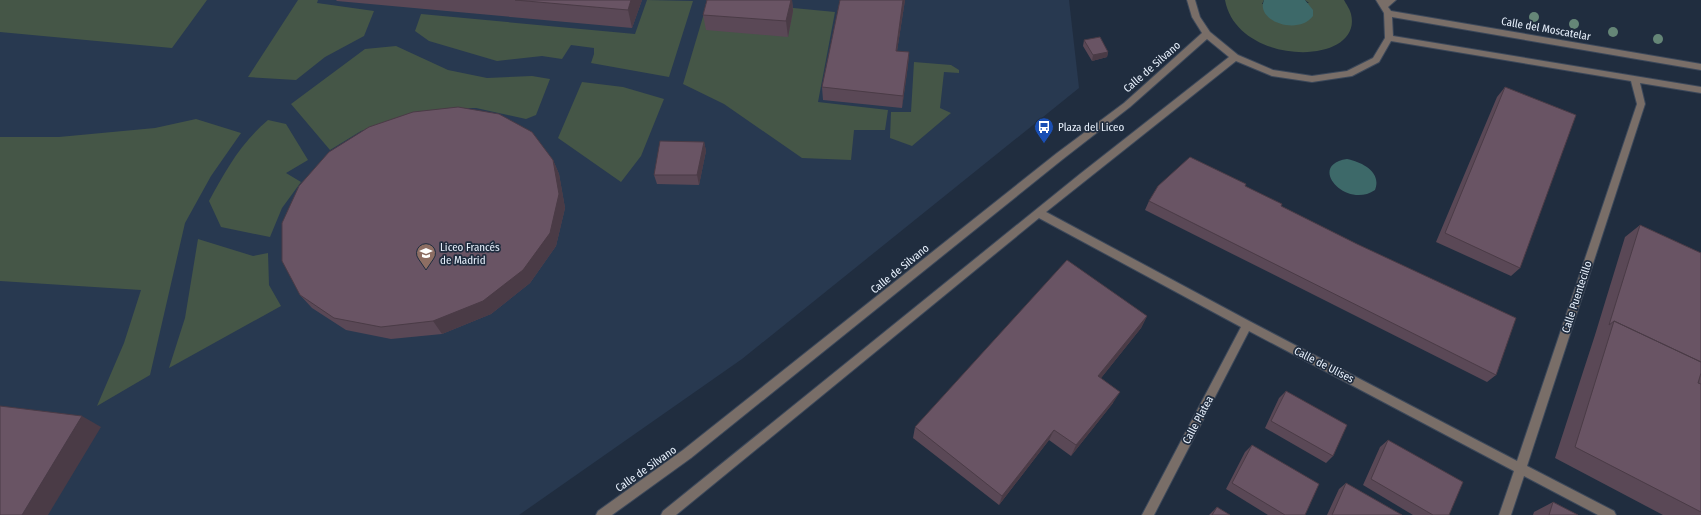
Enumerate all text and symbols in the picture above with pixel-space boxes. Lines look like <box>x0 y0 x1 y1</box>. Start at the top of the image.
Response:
street label: Calle del Moscatelar <box>1500 15 1592 43</box>
street label: Calle de Silvano <box>1121 39 1183 95</box>
bus stop icon: Plaza del Liceo <box>1033 116 1055 144</box>
place label: Plaza del Liceo <box>1058 121 1124 134</box>
place label: Liceo Francés de Madrid <box>440 241 500 267</box>
street label: Calle de Silvano <box>868 241 932 296</box>
school or university icon: Liceo Francés de Madrid <box>415 242 437 270</box>
street label: Calle Puentecillo <box>1559 259 1595 335</box>
street label: Calle de Ulises <box>1292 344 1356 386</box>
street label: Calle Platea <box>1180 394 1216 446</box>
street label: Calle de Silvano <box>613 443 679 495</box>

